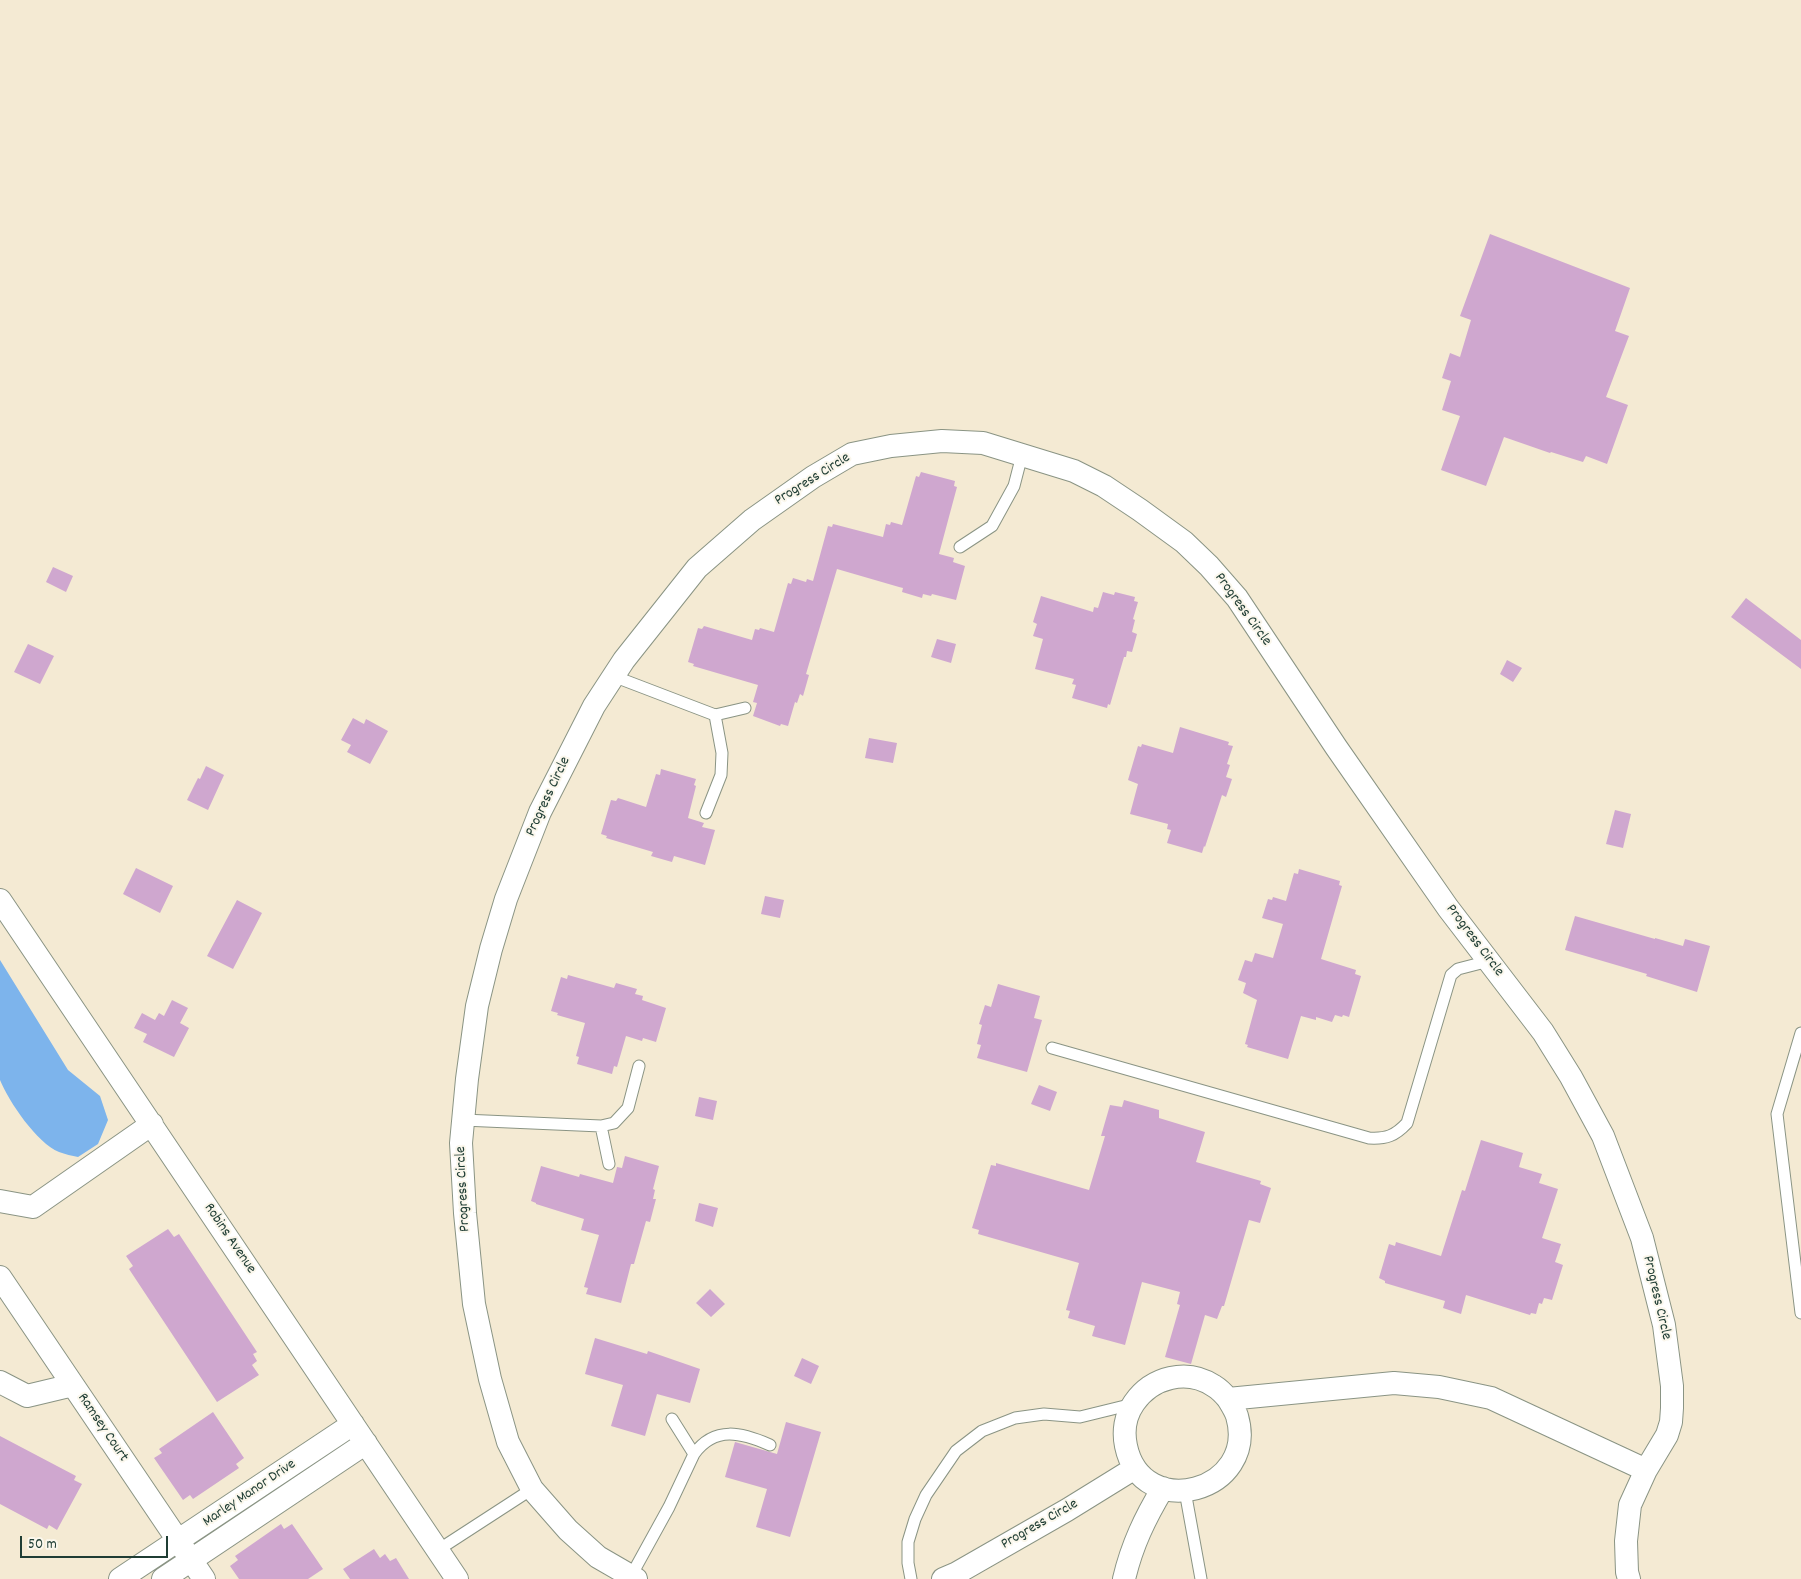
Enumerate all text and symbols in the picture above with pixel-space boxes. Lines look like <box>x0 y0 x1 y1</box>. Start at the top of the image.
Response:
street label: Progress Circle <box>772 450 854 510</box>
street label: Progress Circle <box>1210 570 1274 650</box>
street label: Progress Circle <box>523 754 575 840</box>
street label: Progress Circle <box>1441 901 1507 981</box>
street label: Progress Circle <box>453 1146 475 1232</box>
street label: Robins Avenue <box>199 1200 259 1278</box>
street label: Progress Circle <box>1638 1254 1674 1342</box>
street label: Ramsey Court <box>73 1390 131 1466</box>
street label: Marley Manor Drive <box>200 1456 300 1532</box>
street label: Progress Circle <box>998 1496 1082 1554</box>
scale bar <box>22 1526 170 1558</box>
text: 50 m <box>28 1534 57 1556</box>

